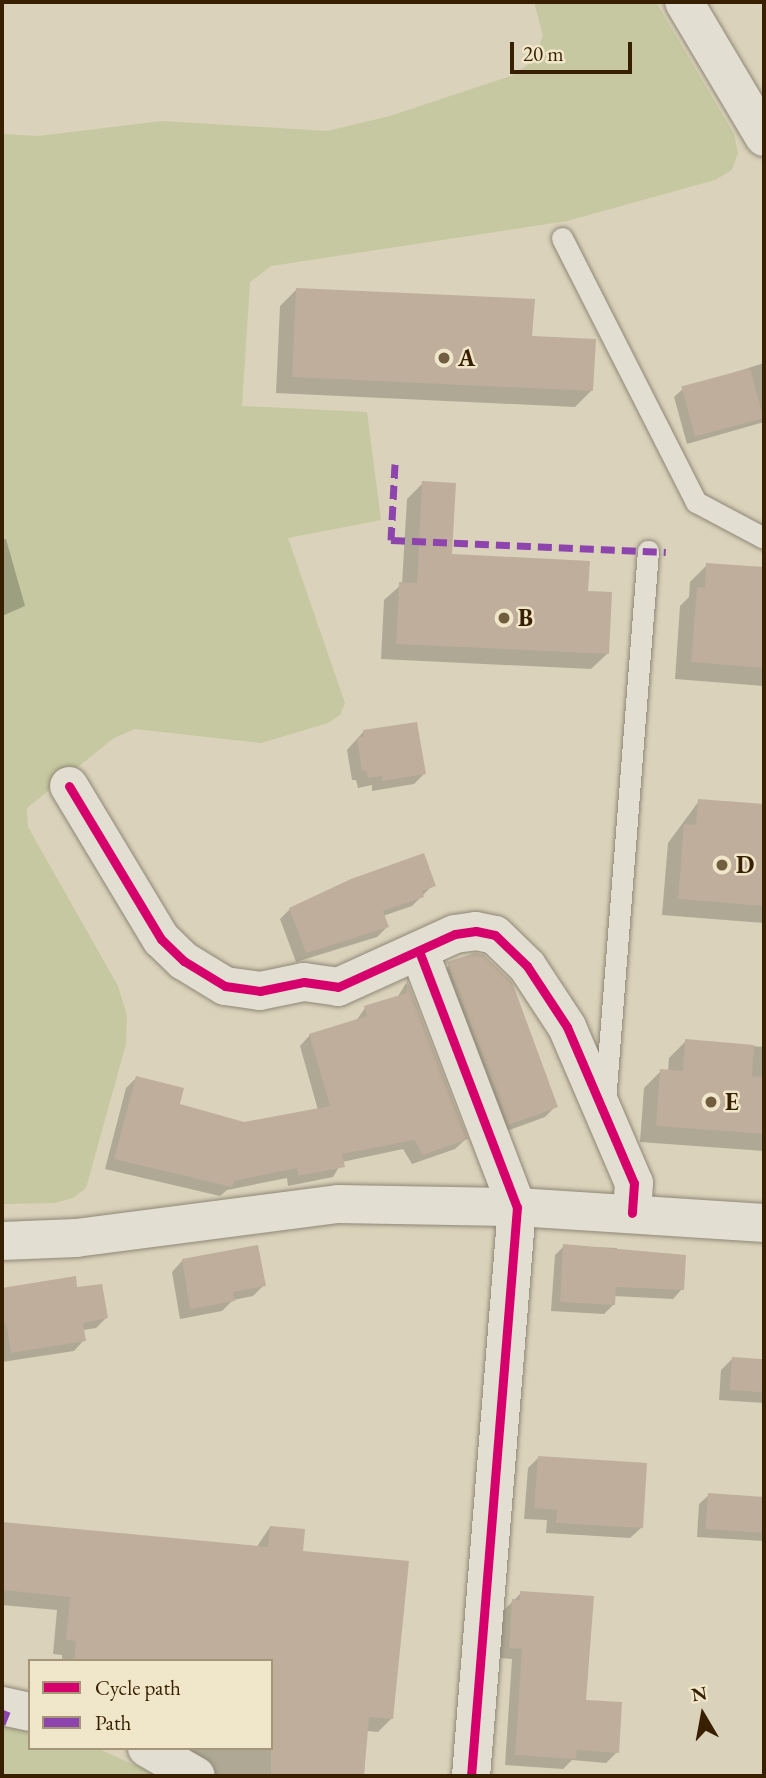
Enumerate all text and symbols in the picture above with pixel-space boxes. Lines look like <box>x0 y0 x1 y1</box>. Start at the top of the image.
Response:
scale bar <box>514 28 636 72</box>
text: 20 m <box>523 40 564 67</box>
place label: A <box>458 344 475 372</box>
marker: A <box>436 350 452 366</box>
place label: B <box>518 604 533 632</box>
marker: B <box>496 610 512 626</box>
place label: D <box>736 851 754 879</box>
marker: D <box>714 857 730 873</box>
place label: E <box>725 1088 739 1116</box>
marker: E <box>703 1094 719 1110</box>
legend <box>28 1659 273 1750</box>
text: Cycle path <box>95 1674 181 1701</box>
north arrow <box>668 1680 738 1750</box>
text: N <box>690 1680 709 1707</box>
text: Path <box>95 1709 131 1736</box>

